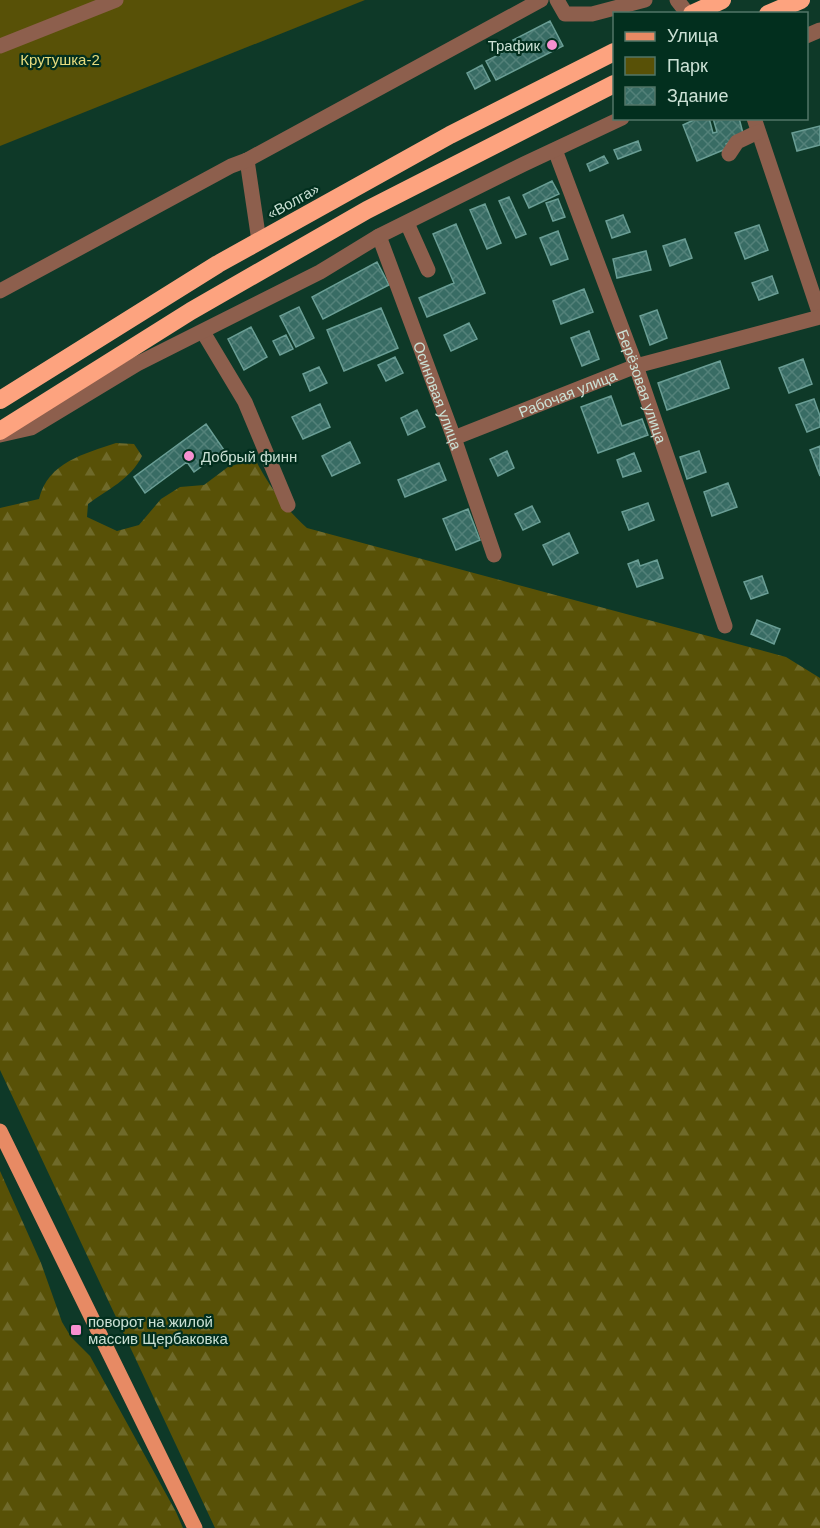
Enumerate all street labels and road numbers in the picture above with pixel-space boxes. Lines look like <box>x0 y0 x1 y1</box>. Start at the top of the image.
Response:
street label: «Волга» <box>264 180 322 222</box>
street label: Берёзовая улица <box>615 327 671 446</box>
street label: Осиновая улица <box>410 339 466 452</box>
street label: Рабочая улица <box>516 366 620 420</box>

